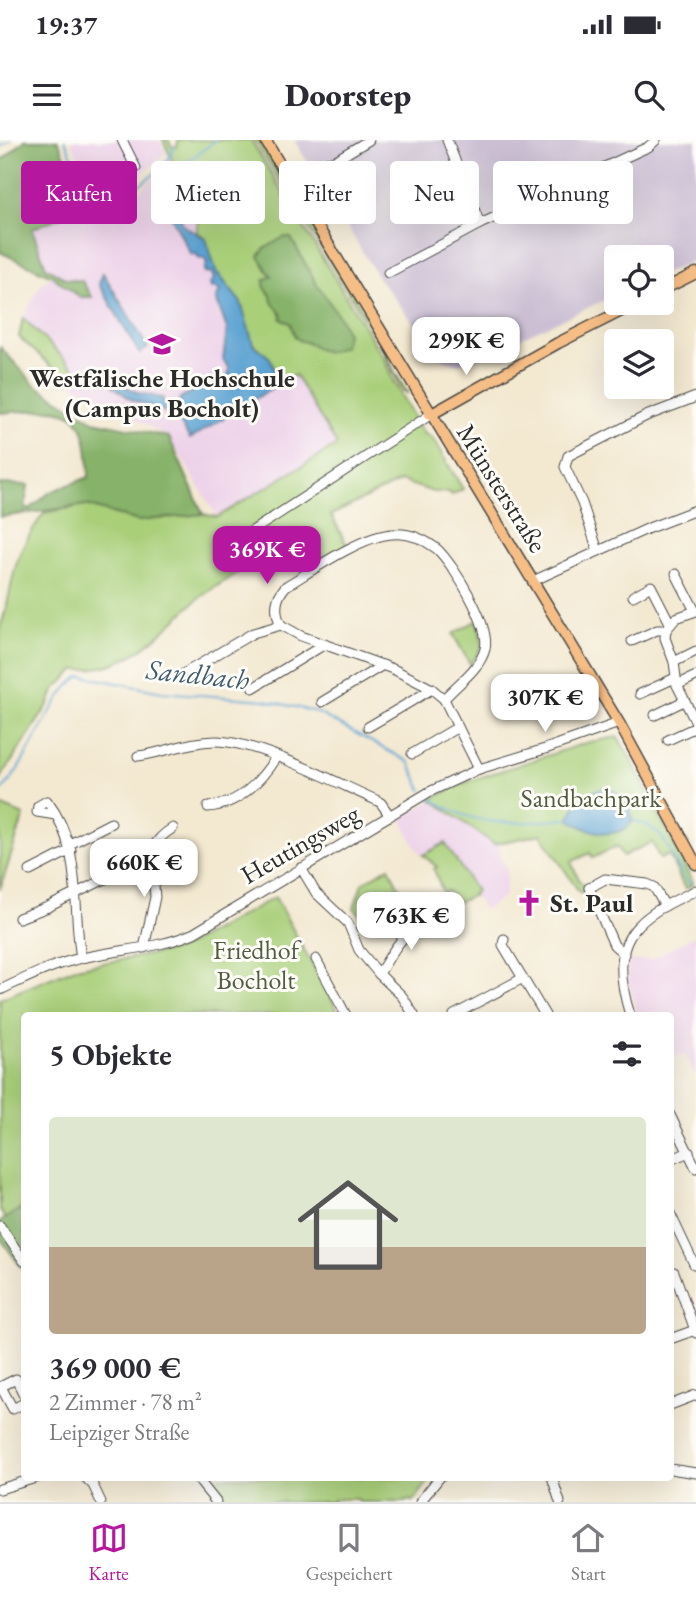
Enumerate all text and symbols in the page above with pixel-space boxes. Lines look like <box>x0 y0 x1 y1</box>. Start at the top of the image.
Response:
text: 19:37 <box>35 8 97 42</box>
text: Doorstep <box>285 74 411 116</box>
icon: menu <box>28 76 66 114</box>
icon: search <box>630 76 668 114</box>
chip: Kaufen <box>21 161 137 224</box>
chip: Mieten <box>151 161 265 224</box>
chip: Filter <box>279 161 376 224</box>
chip: Neu <box>390 161 479 224</box>
chip: Wohnung <box>493 161 633 224</box>
map controls <box>604 245 674 399</box>
button: locate <box>604 245 674 315</box>
pin: 299K € <box>409 317 523 377</box>
text: 299K € <box>428 325 504 355</box>
school or university icon: Westfälische Hochschule (Campus Bocholt) <box>147 329 177 359</box>
button: layers <box>604 329 674 399</box>
place label: Westfälische Hochschule (Campus Bocholt) <box>29 361 295 425</box>
street label: Münsterstraße <box>449 417 555 559</box>
pin: 369K € <box>210 526 324 586</box>
text: 369K € <box>229 534 305 564</box>
water label: Sandbach <box>144 651 252 697</box>
pin: 307K € <box>488 674 602 734</box>
text: 307K € <box>507 682 583 712</box>
park label: Sandbachpark <box>521 781 662 815</box>
street label: Heutingsweg <box>235 796 366 892</box>
pin: 660K € <box>87 840 201 899</box>
text: 660K € <box>106 847 182 877</box>
place label: St. Paul <box>550 886 633 920</box>
church icon: St. Paul <box>514 888 544 918</box>
pin: 763K € <box>354 892 468 952</box>
text: 763K € <box>373 900 449 930</box>
park label: Friedhof Bocholt <box>213 933 302 997</box>
text: 5 Objekte <box>49 1035 172 1074</box>
icon: filters <box>608 1035 646 1073</box>
icon: home <box>285 1162 411 1288</box>
text: 369 000 € <box>49 1348 181 1387</box>
text: 2 Zimmer · 78 m² <box>49 1387 202 1417</box>
text: Leipziger Straße <box>49 1417 190 1447</box>
tab: Karte <box>89 1519 129 1586</box>
tab: Gespeichert <box>306 1519 392 1586</box>
tab: Start <box>569 1519 607 1586</box>

